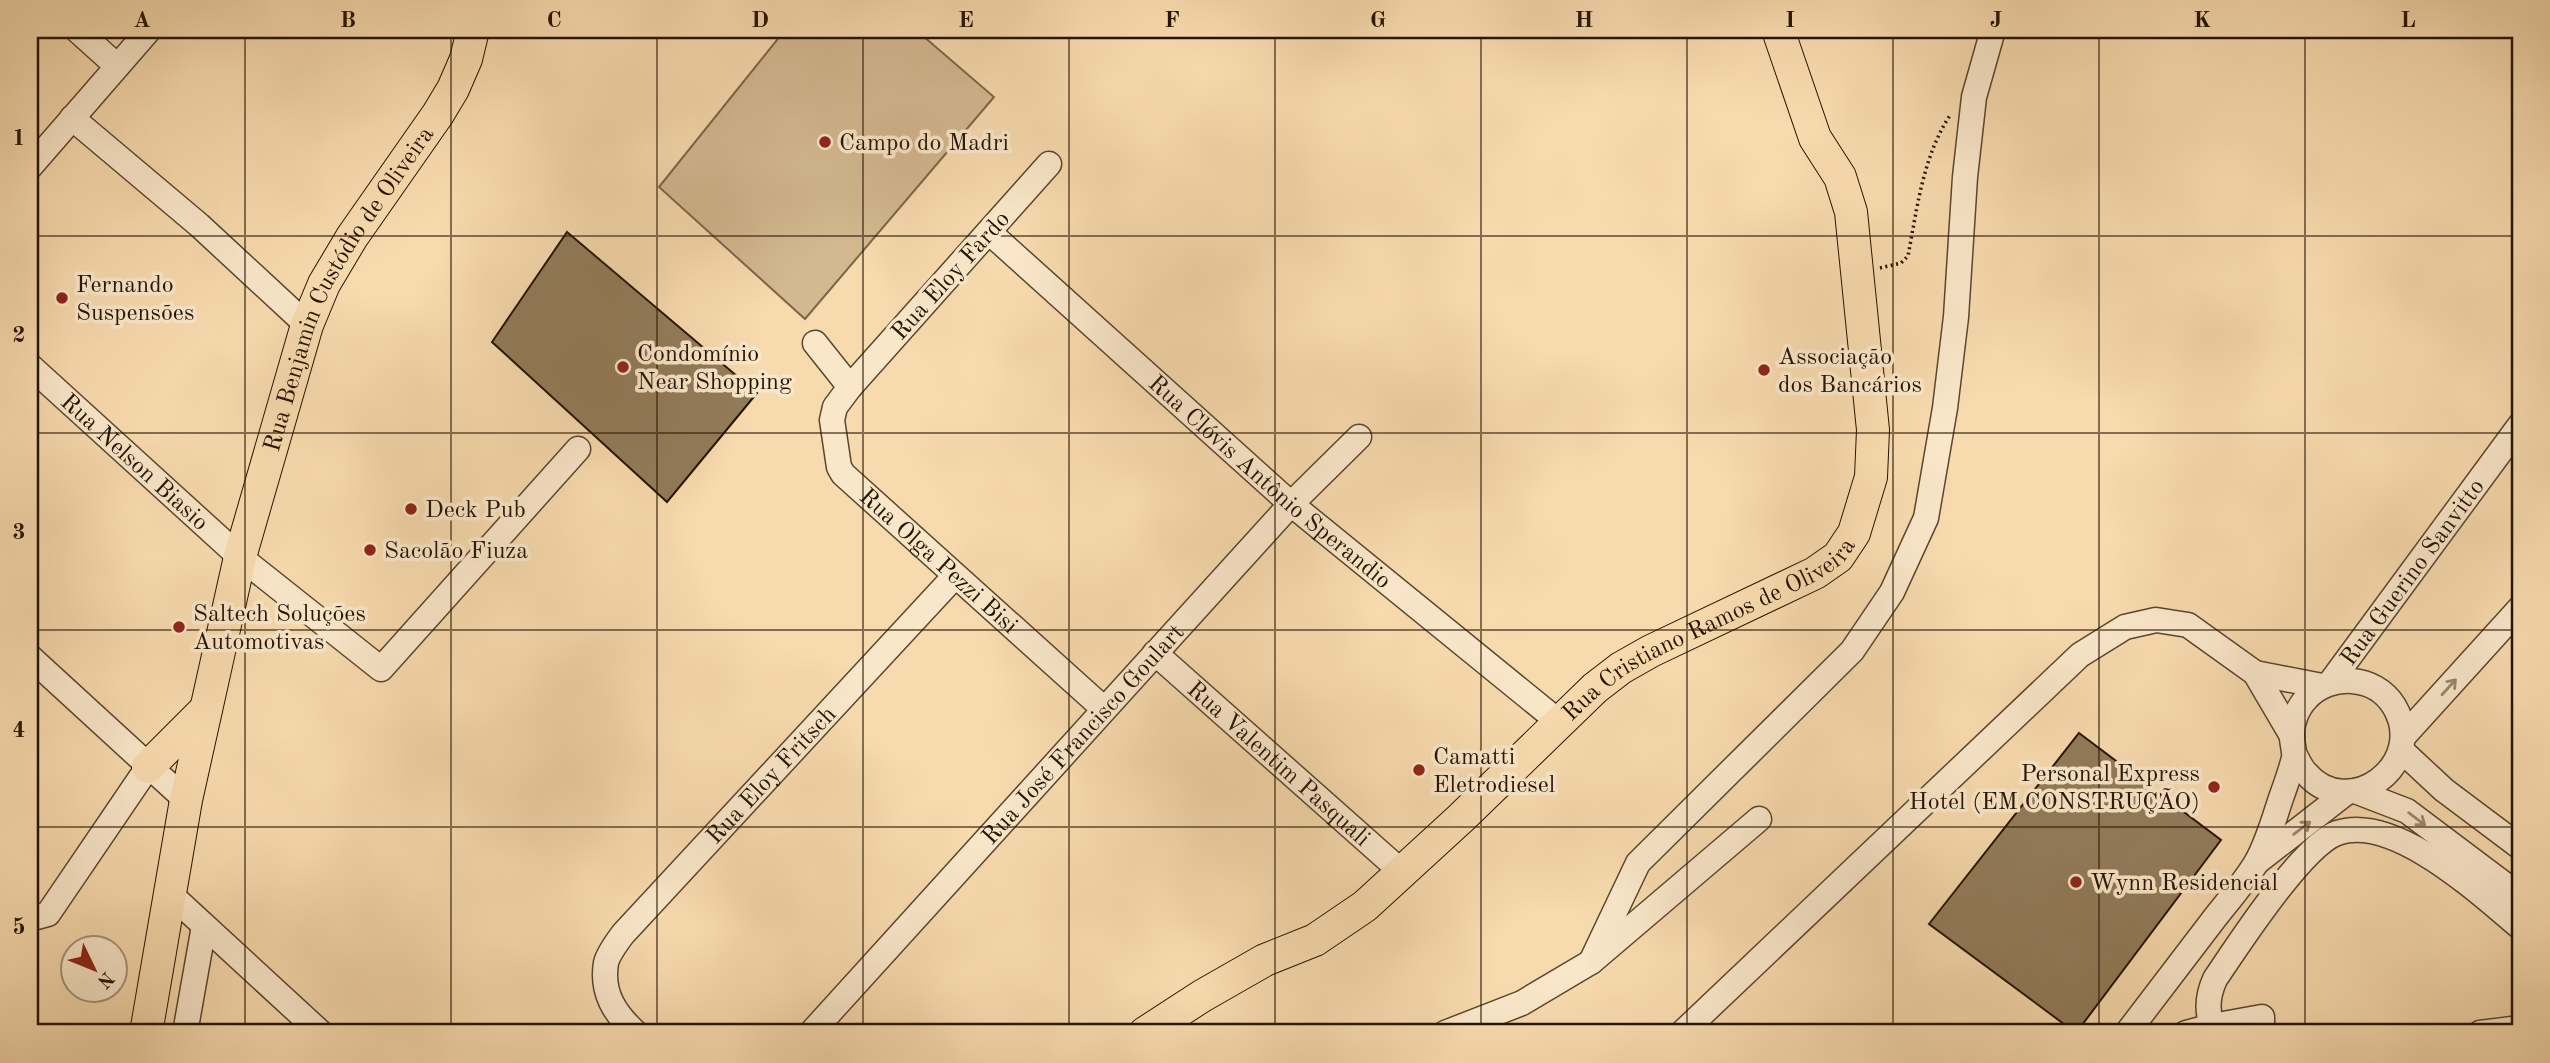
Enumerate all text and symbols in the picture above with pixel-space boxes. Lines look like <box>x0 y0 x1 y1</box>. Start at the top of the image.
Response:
text: A <box>133 9 151 32</box>
text: B <box>340 9 356 32</box>
text: C <box>546 9 562 32</box>
text: D <box>751 9 769 32</box>
text: E <box>958 9 974 32</box>
text: F <box>1164 9 1180 32</box>
text: G <box>1370 9 1386 32</box>
text: H <box>1575 9 1593 32</box>
text: I <box>1785 9 1795 32</box>
text: J <box>1990 9 2002 32</box>
text: K <box>2193 9 2211 32</box>
text: L <box>2400 9 2416 32</box>
street label: Rua Benjamin Custódio de Oliveira <box>261 123 439 455</box>
text: 1 <box>12 127 26 150</box>
place label: Campo do Madri <box>839 132 1009 156</box>
marker: Campo do Madri <box>817 134 833 150</box>
street label: Rua Eloy Fardo <box>888 207 1015 345</box>
place label: Fernando Suspensões <box>76 274 194 326</box>
marker: Fernando Suspensões <box>54 290 70 306</box>
text: 2 <box>12 324 26 347</box>
place label: Condomínio Near Shopping <box>637 343 792 395</box>
place label: Associação dos Bancários <box>1778 346 1922 398</box>
marker: Condomínio Near Shopping <box>615 359 631 375</box>
marker: Associação dos Bancários <box>1756 362 1772 378</box>
street label: Rua Clóvis Antônio Sperandio <box>1143 372 1395 594</box>
street label: Rua Nelson Biasio <box>55 390 212 536</box>
street label: Rua Guerino Sanvitto <box>2337 475 2490 671</box>
street label: Rua Olga Pezzi Bisi <box>854 485 1021 639</box>
place label: Deck Pub <box>425 499 526 523</box>
marker: Deck Pub <box>403 501 419 517</box>
text: 3 <box>12 521 26 544</box>
street label: Rua Cristiano Ramos de Oliveira <box>1559 534 1861 726</box>
place label: Sacolão Fiuza <box>384 540 528 564</box>
marker: Sacolão Fiuza <box>362 542 378 558</box>
place label: Saltech Soluções Automotivas <box>193 603 366 655</box>
marker: Saltech Soluções Automotivas <box>171 619 187 635</box>
street label: Rua José Francisco Goulart <box>978 621 1190 850</box>
street label: Rua Valentim Pasquali <box>1182 678 1374 852</box>
one-way arrow <box>2441 678 2457 696</box>
street label: Rua Eloy Fritsch <box>703 703 842 849</box>
text: 4 <box>12 719 26 742</box>
place label: Camatti Eletrodiesel <box>1433 746 1555 798</box>
marker: Camatti Eletrodiesel <box>1411 762 1427 778</box>
place label: Personal Express Hotel (EM CONSTRUÇÃO) <box>1909 763 2200 815</box>
marker: Personal Express Hotel (EM CONSTRUÇÃO) <box>2206 779 2222 795</box>
one-way arrow <box>2407 812 2426 826</box>
one-way arrow <box>2292 820 2311 835</box>
place label: Wynn Residencial <box>2090 872 2278 896</box>
marker: Wynn Residencial <box>2068 874 2084 890</box>
text: 5 <box>12 916 26 939</box>
north arrow <box>60 934 130 1004</box>
text: N <box>92 967 117 991</box>

